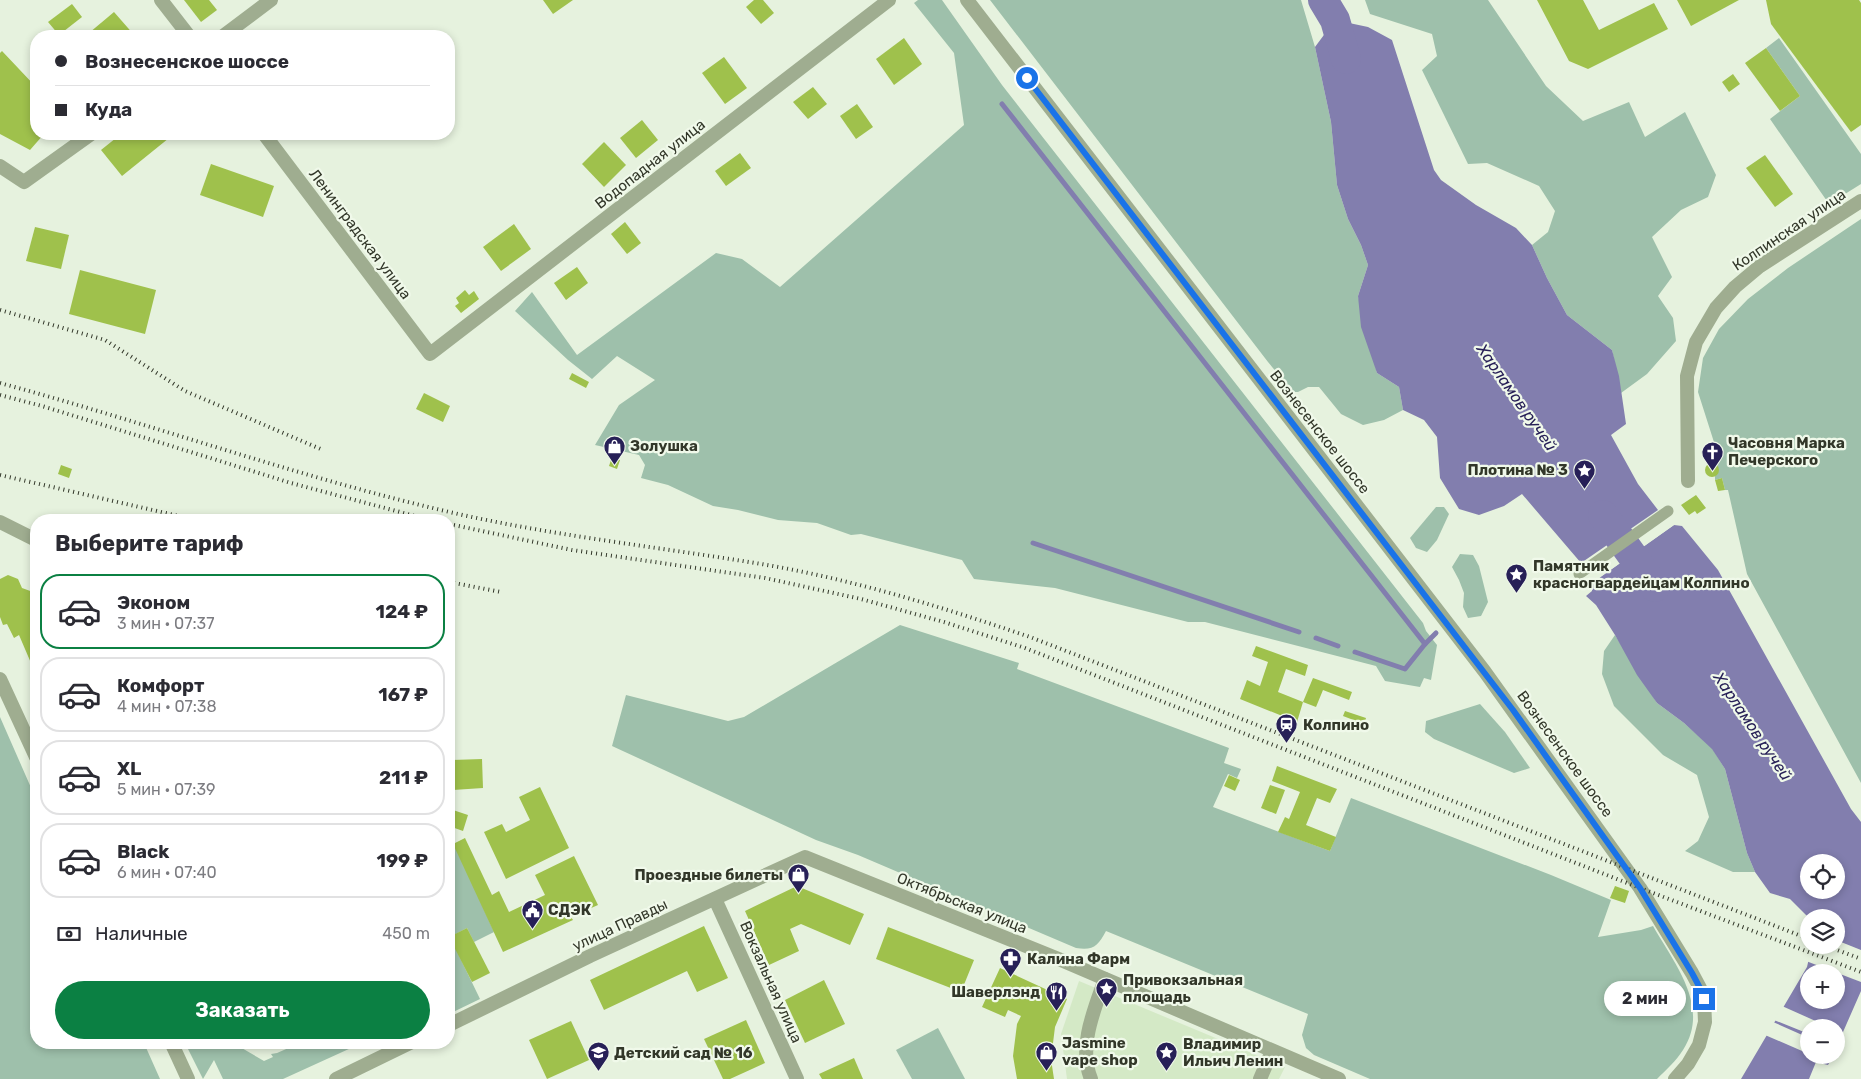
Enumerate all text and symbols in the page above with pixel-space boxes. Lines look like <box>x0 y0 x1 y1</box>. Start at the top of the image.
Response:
text: Вознесенское шоссе <box>85 50 289 73</box>
route start <box>1016 67 1038 89</box>
text: Куда <box>85 98 132 121</box>
street label: Водопадная улица <box>591 115 709 213</box>
street label: Ленинградская улица <box>305 165 415 303</box>
street label: Колпинская улица <box>1729 185 1849 275</box>
water label: Харламов ручей <box>1472 339 1561 455</box>
street label: Вознесенское шоссе <box>1266 367 1374 497</box>
shop icon: Золушка <box>602 434 626 465</box>
place label: Часовня Марка Печерского <box>1728 434 1845 469</box>
place label: Золушка <box>630 437 698 455</box>
church icon: Часовня Марка Печерского <box>1700 440 1724 471</box>
place icon: Плотина № 3 <box>1572 458 1596 489</box>
place label: Плотина № 3 <box>1467 461 1568 479</box>
text: Выберите тариф <box>55 530 244 557</box>
place label: Памятник красногвардейцам Колпино <box>1533 557 1750 592</box>
place icon: Памятник красногвардейцам Колпино <box>1505 563 1529 594</box>
icon: car <box>57 589 102 634</box>
text: Эконом <box>117 591 190 614</box>
text: 124 ₽ <box>376 600 428 623</box>
text: 3 мин · 07:37 <box>117 614 214 633</box>
water label: Харламов ручей <box>1709 668 1796 784</box>
icon: car <box>57 672 102 717</box>
text: Комфорт <box>117 674 204 697</box>
text: 167 ₽ <box>378 683 428 706</box>
street label: Вознесенское шоссе <box>1513 687 1617 821</box>
text: 4 мин · 07:38 <box>117 697 217 716</box>
station icon: Колпино <box>1275 713 1299 744</box>
place label: Колпино <box>1303 716 1369 734</box>
icon: car <box>57 755 102 800</box>
text: XL <box>117 757 141 780</box>
text: 211 ₽ <box>379 766 428 789</box>
text: 5 мин · 07:39 <box>117 780 216 799</box>
icon: car <box>57 838 102 883</box>
text: Black <box>117 840 169 863</box>
text: 199 ₽ <box>376 849 428 872</box>
map controls <box>1800 854 1845 1064</box>
button: locate <box>1800 854 1845 899</box>
text: 6 мин · 07:40 <box>117 863 217 882</box>
shop icon: Проездные билеты <box>787 863 811 894</box>
place label: Проездные билеты <box>634 866 783 884</box>
street label: Октябрьская улица <box>894 869 1030 937</box>
street label: улица Правды <box>570 895 670 955</box>
public building icon: СДЭК <box>520 898 544 929</box>
place label: СДЭК <box>548 901 592 919</box>
button: layers <box>1800 909 1845 954</box>
street label: Вокзальная улица <box>736 918 806 1046</box>
icon: cash <box>55 920 83 948</box>
text: Наличные <box>95 922 188 945</box>
text: 450 m <box>382 924 430 943</box>
pharmacy icon: Калина Фарм <box>999 947 1023 978</box>
place label: Калина Фарм <box>1027 950 1130 968</box>
button: + <box>1800 964 1845 1009</box>
place label: Привокзальная площадь <box>1123 971 1243 1006</box>
place icon: Привокзальная площадь <box>1095 977 1119 1008</box>
restaurant icon: Шаверлэнд <box>1044 980 1068 1011</box>
button: Заказать <box>55 981 430 1039</box>
callout: 2 мин <box>1604 982 1686 1016</box>
place label: Шаверлэнд <box>951 983 1040 1001</box>
route end <box>1693 988 1715 1010</box>
text: 2 мин <box>1622 989 1668 1008</box>
button: − <box>1800 1019 1845 1064</box>
place label: Jasmine vape shop <box>1062 1034 1138 1069</box>
place label: Владимир Ильич Ленин <box>1183 1035 1283 1070</box>
shop icon: Jasmine vape shop <box>1034 1040 1058 1071</box>
school or university icon: Детский сад № 16 <box>586 1041 610 1072</box>
place icon: Владимир Ильич Ленин <box>1155 1041 1179 1072</box>
place label: Детский сад № 16 <box>614 1044 753 1062</box>

